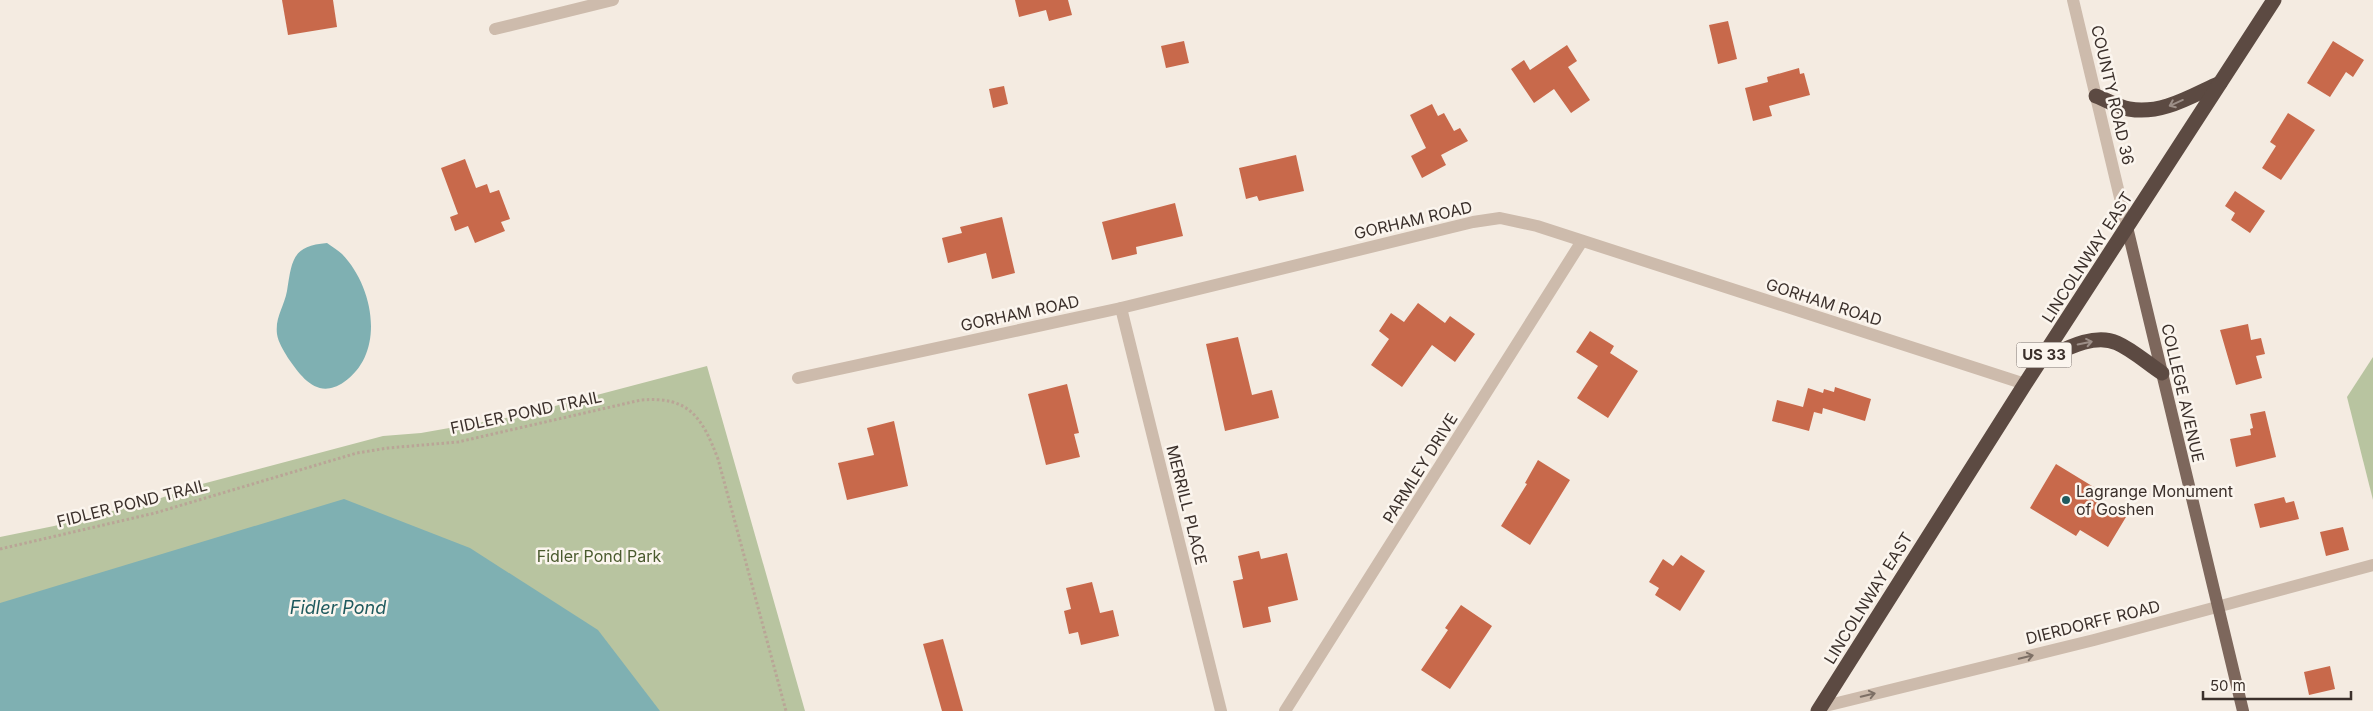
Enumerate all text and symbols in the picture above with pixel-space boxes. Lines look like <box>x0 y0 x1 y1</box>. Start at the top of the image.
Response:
street label: COUNTY ROAD 36 <box>2087 23 2139 167</box>
one-way arrow <box>2169 99 2184 108</box>
street label: LINCOLNWAY EAST <box>2037 188 2137 326</box>
street label: GORHAM ROAD <box>1352 197 1474 243</box>
street label: GORHAM ROAD <box>1763 274 1885 330</box>
street label: GORHAM ROAD <box>959 291 1081 335</box>
street label: COLLEGE AVENUE <box>2157 322 2209 464</box>
one-way arrow <box>2077 338 2093 347</box>
road number: US 33 <box>2016 342 2072 368</box>
street label: FIDLER POND TRAIL <box>448 386 604 438</box>
street label: PARMLEY DRIVE <box>1378 409 1462 527</box>
street label: MERRILL PLACE <box>1162 443 1212 567</box>
street label: FIDLER POND TRAIL <box>55 475 209 531</box>
place label: Lagrange Monument of Goshen <box>2076 481 2233 519</box>
marker: Lagrange Monument of Goshen <box>2060 494 2072 506</box>
street label: LINCOLNWAY EAST <box>1819 528 1917 668</box>
park label: Fidler Pond Park <box>537 546 662 566</box>
street label: DIERDORFF ROAD <box>2024 596 2162 648</box>
water label: Fidler Pond <box>290 597 386 618</box>
one-way arrow <box>2017 651 2033 661</box>
scale bar <box>2203 668 2350 700</box>
text: 50 m <box>2210 676 2246 695</box>
one-way arrow <box>1860 690 1876 699</box>

